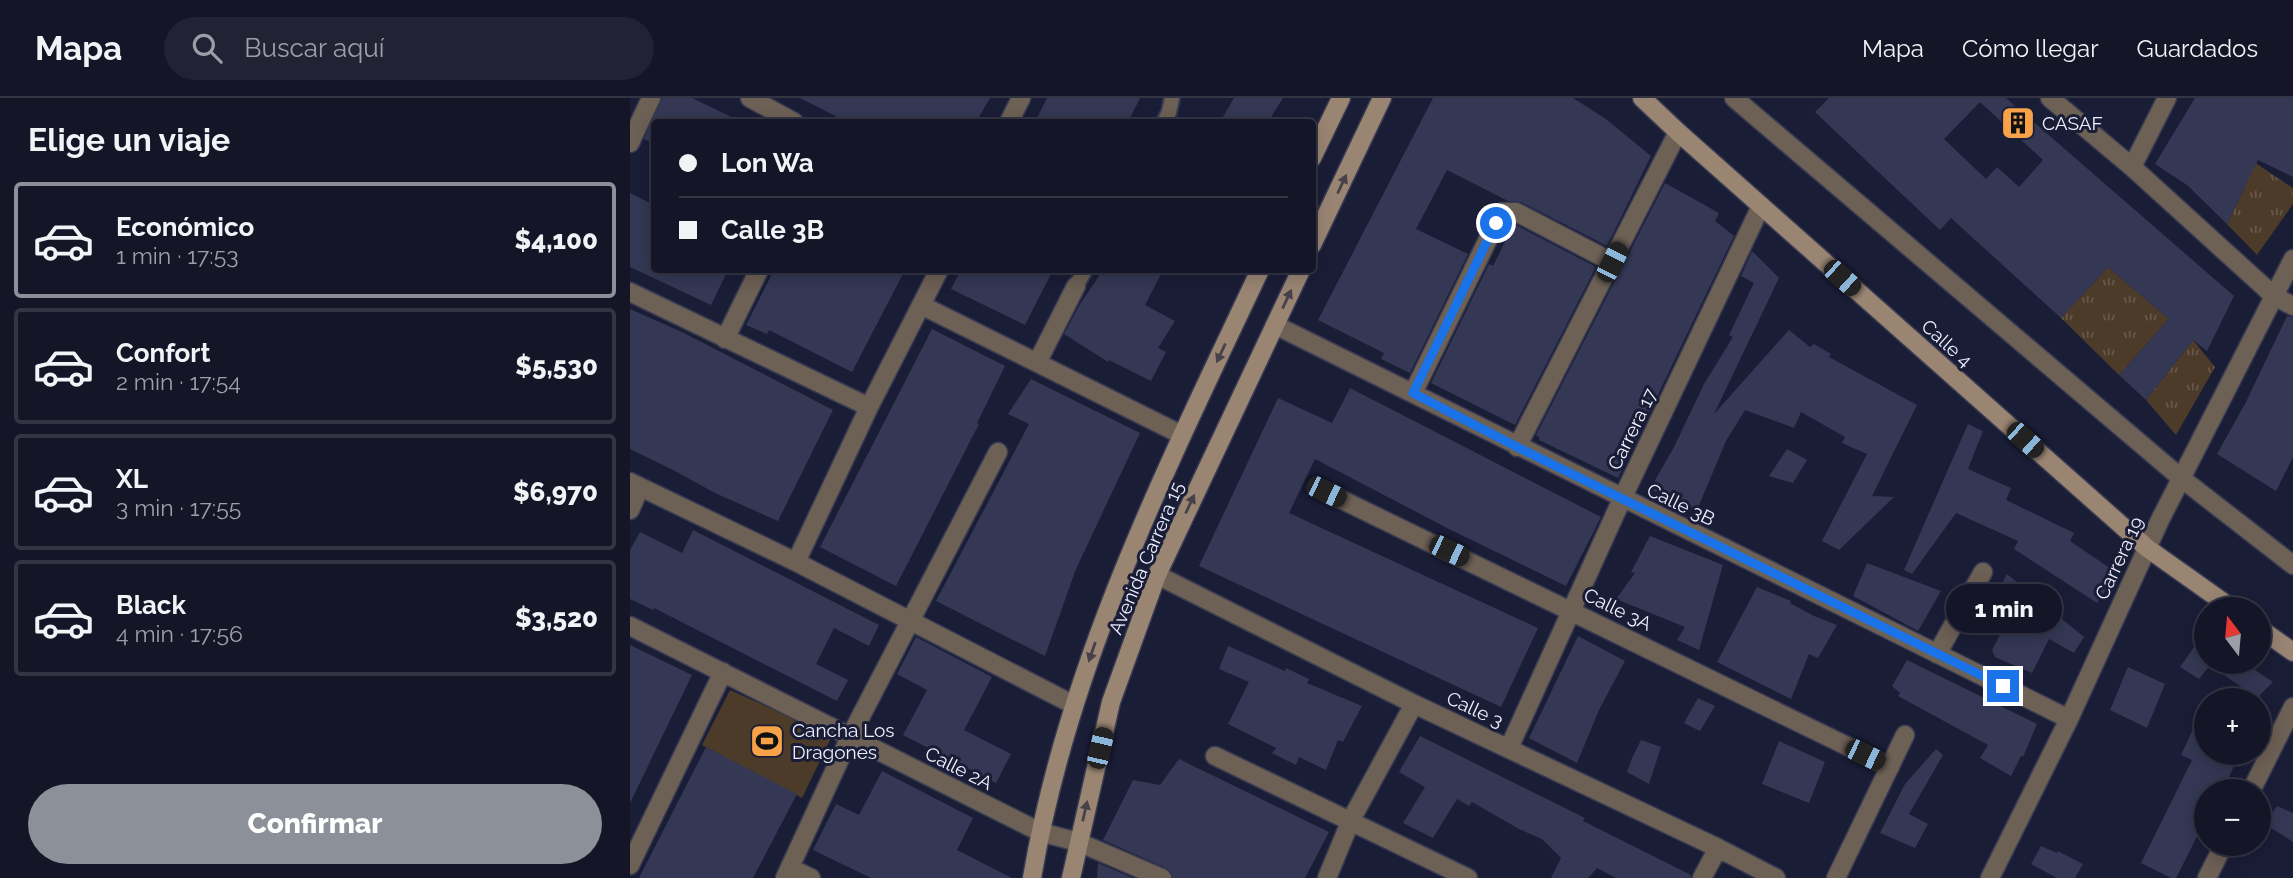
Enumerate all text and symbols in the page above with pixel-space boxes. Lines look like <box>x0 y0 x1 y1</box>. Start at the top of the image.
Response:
search box <box>164 17 654 80</box>
text: Mapa <box>35 29 122 68</box>
icon: search <box>188 29 226 67</box>
text: Buscar aquí <box>244 33 384 63</box>
text: Mapa <box>1862 34 1924 63</box>
text: Cómo llegar <box>1962 34 2099 63</box>
text: Guardados <box>2137 34 2258 63</box>
building icon: CASAF <box>1999 104 2037 142</box>
place label: CASAF <box>2042 112 2103 134</box>
text: Elige un viaje <box>28 121 230 158</box>
text: Lon Wa <box>721 148 814 178</box>
one-way arrow <box>1336 173 1347 194</box>
route start <box>1480 207 1512 239</box>
icon: car <box>32 209 95 272</box>
text: Económico <box>116 212 254 242</box>
text: Calle 3B <box>721 215 824 245</box>
text: $4,100 <box>515 225 598 255</box>
car <box>1594 239 1631 285</box>
text: 1 min · 17:53 <box>116 242 239 269</box>
car <box>1820 256 1865 300</box>
one-way arrow <box>1282 289 1293 309</box>
street label: Calle 4 <box>1917 315 1977 371</box>
icon: car <box>32 335 95 398</box>
text: Confort <box>116 338 210 368</box>
one-way arrow <box>1215 343 1226 364</box>
text: $5,530 <box>515 351 598 381</box>
text: 2 min · 17:54 <box>116 368 241 395</box>
street label: Carrera 17 <box>1603 385 1661 473</box>
car <box>2003 418 2048 462</box>
icon: car <box>32 461 95 524</box>
text: XL <box>116 464 148 494</box>
car <box>1303 473 1350 511</box>
text: $6,970 <box>513 477 598 507</box>
street label: Calle 3B <box>1644 478 1718 530</box>
street label: Avenida Carrera 15 <box>1104 479 1188 637</box>
text: 3 min · 17:55 <box>116 494 241 521</box>
one-way arrow <box>1185 494 1196 514</box>
street label: Carrera 19 <box>2090 513 2148 603</box>
car <box>1426 532 1473 570</box>
street label: Calle 3A <box>1580 583 1656 635</box>
callout: 1 min <box>1945 584 2061 634</box>
icon: car <box>32 587 95 650</box>
text: Black <box>116 590 186 620</box>
text: 1 min <box>1974 595 2034 622</box>
north arrow <box>2194 597 2272 674</box>
map controls <box>2194 597 2271 856</box>
text: $3,520 <box>515 603 598 633</box>
text: 4 min · 17:56 <box>116 620 243 647</box>
one-way arrow <box>1086 642 1097 663</box>
route end <box>1987 670 2019 702</box>
street label: Calle 3 <box>1443 686 1507 732</box>
button: + <box>2194 688 2271 765</box>
place label: Cancha Los Dragones <box>792 719 895 763</box>
sports icon: Cancha Los Dragones <box>748 722 786 760</box>
car <box>1086 725 1115 771</box>
car <box>1842 736 1889 774</box>
street label: Calle 2A <box>922 742 996 794</box>
button: − <box>2194 779 2271 856</box>
button: Confirmar <box>28 784 602 864</box>
one-way arrow <box>1080 800 1091 822</box>

